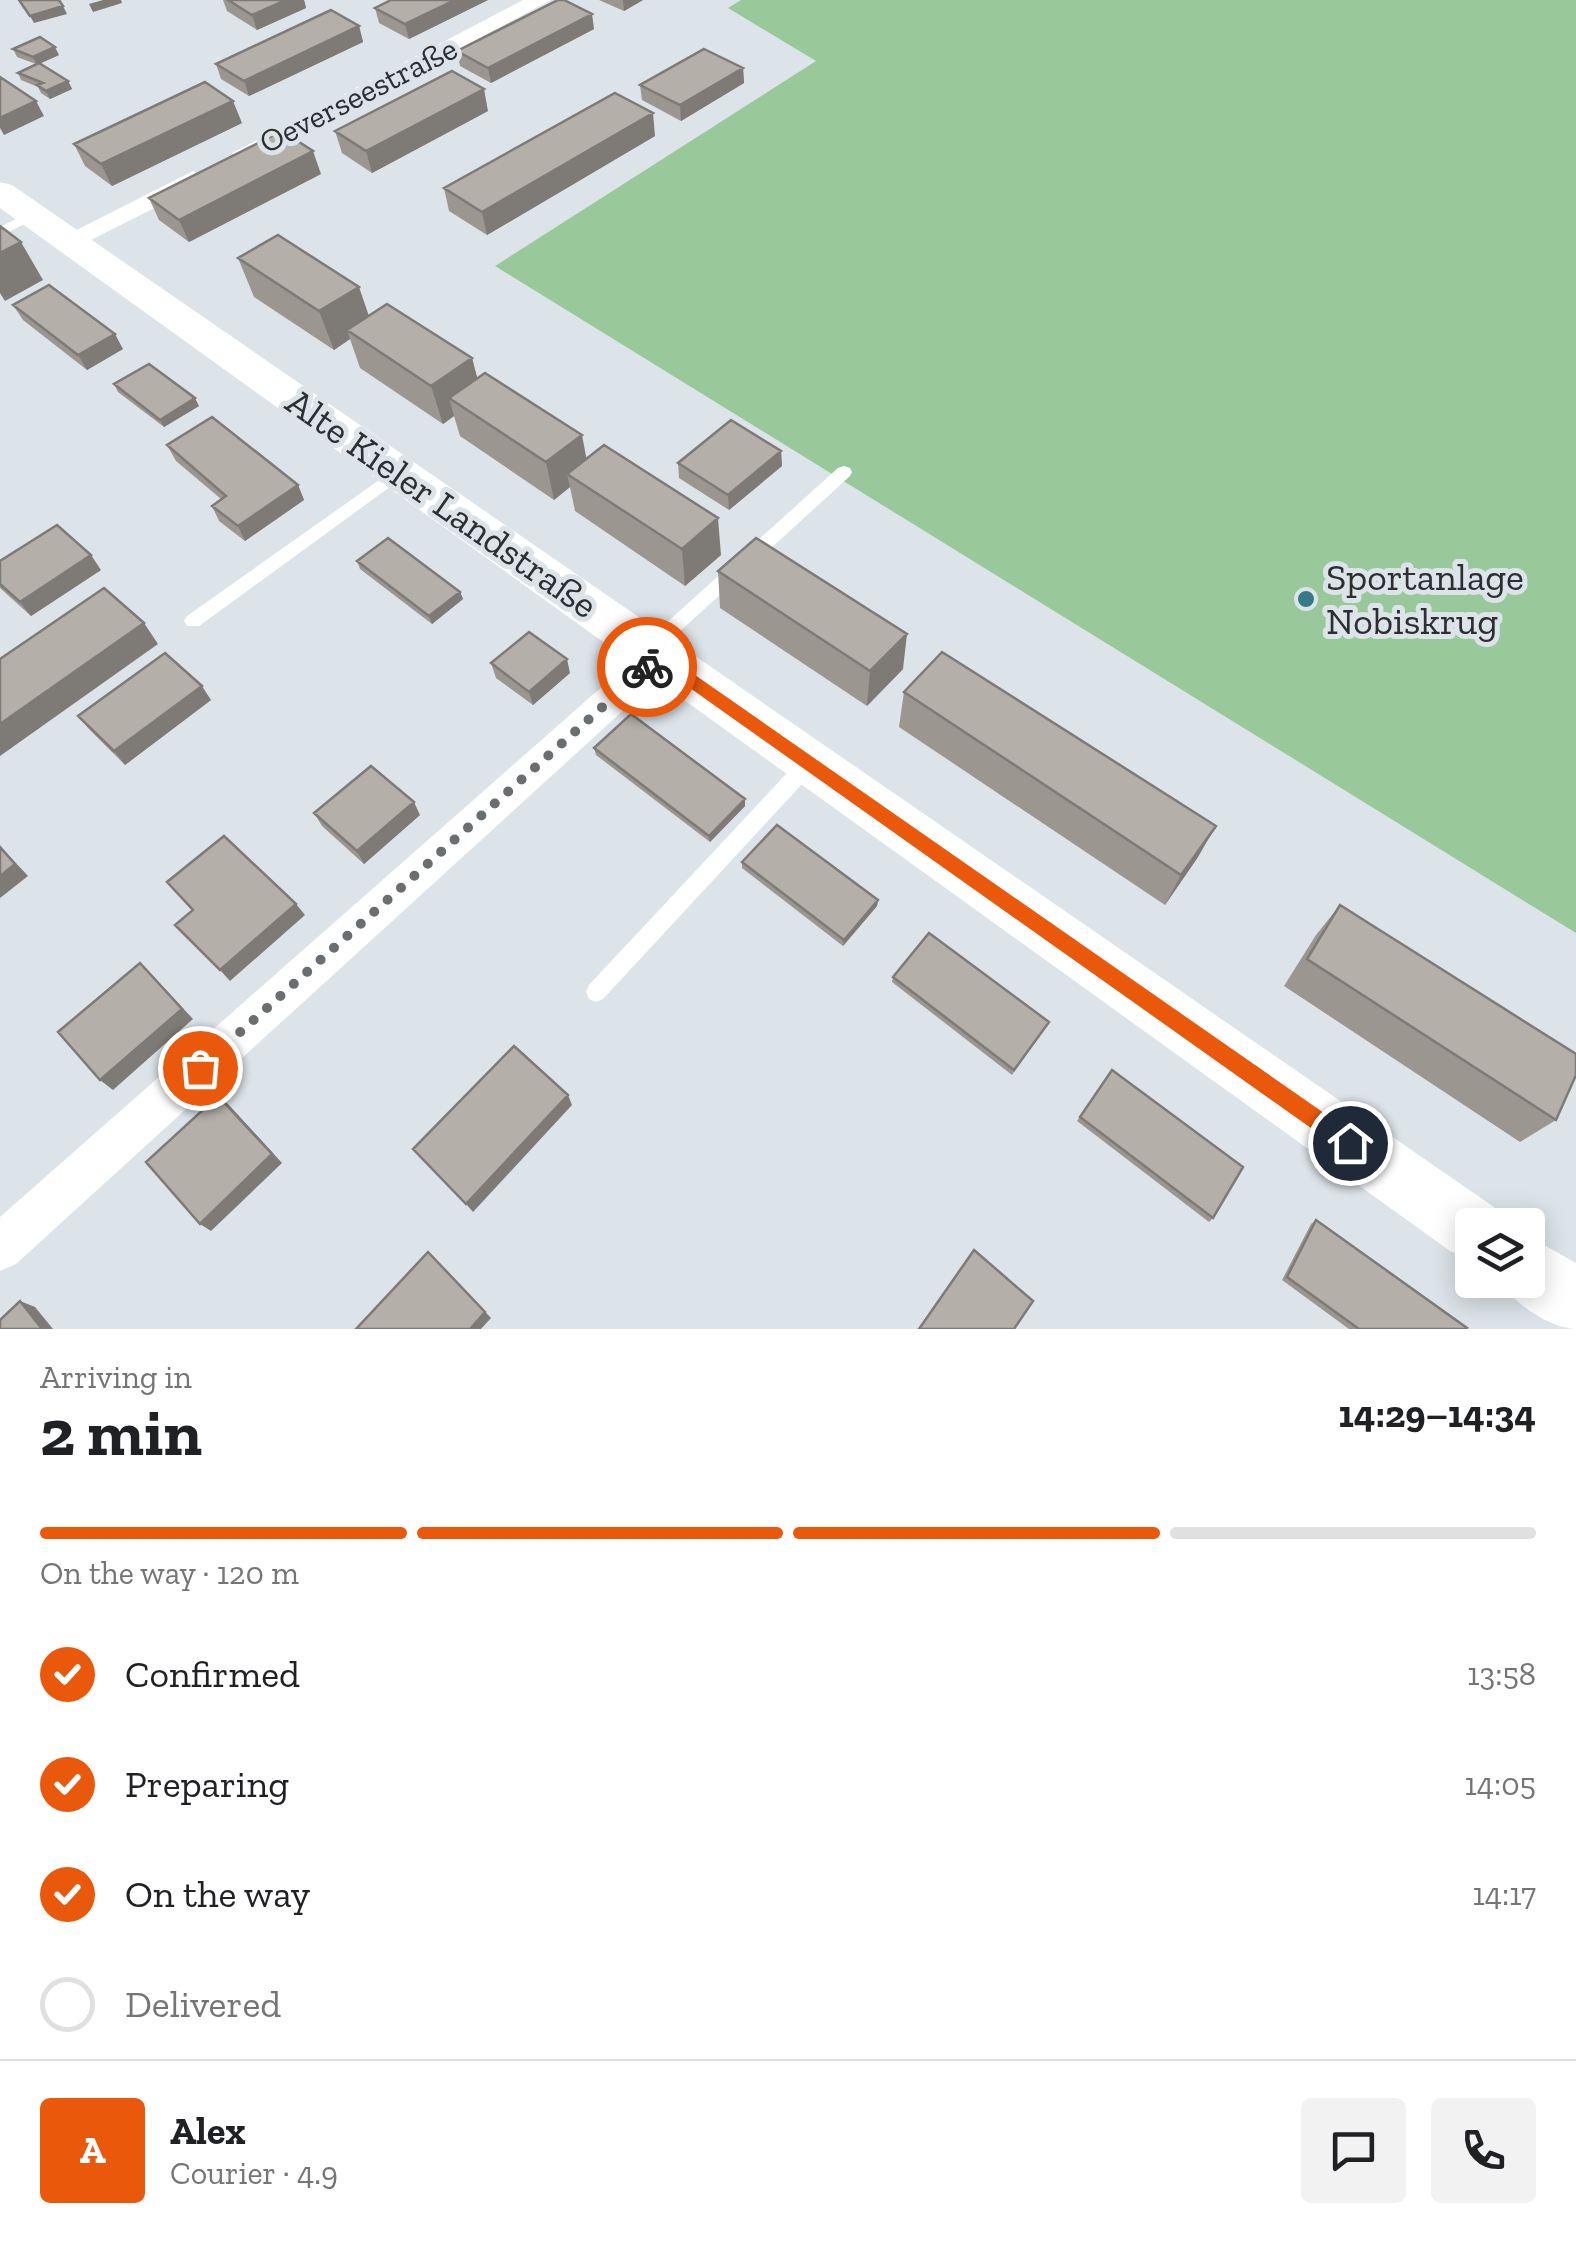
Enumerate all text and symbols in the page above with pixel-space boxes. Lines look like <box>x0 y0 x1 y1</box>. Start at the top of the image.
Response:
street label: Oeverseestraße <box>253 29 463 161</box>
street label: Alte Kieler Landstraße <box>277 378 607 628</box>
place label: Sportanlage Nobiskrug <box>1326 554 1524 644</box>
marker: Sportanlage Nobiskrug <box>1295 588 1317 610</box>
courier <box>597 617 697 717</box>
icon: bike <box>620 640 675 695</box>
pin <box>158 1026 243 1111</box>
icon: bag <box>173 1041 228 1096</box>
pin <box>1308 1101 1393 1186</box>
icon: home <box>1323 1116 1378 1171</box>
map controls <box>1455 1208 1545 1298</box>
button: layers <box>1455 1208 1545 1298</box>
text: Arriving in <box>40 1358 192 1396</box>
text: 14:29–14:34 <box>1338 1391 1536 1437</box>
text: 2 min <box>40 1394 202 1472</box>
text: On the way · 120 m <box>40 1554 299 1592</box>
icon: check <box>40 1647 95 1702</box>
text: Confirmed <box>125 1651 300 1697</box>
text: 13:58 <box>1467 1655 1536 1693</box>
icon: check <box>40 1757 95 1812</box>
text: Preparing <box>125 1761 289 1807</box>
text: 14:05 <box>1464 1765 1536 1803</box>
icon: check <box>40 1867 95 1922</box>
text: On the way <box>125 1871 310 1917</box>
text: 14:17 <box>1472 1875 1536 1913</box>
text: Delivered <box>125 1981 281 2027</box>
button: chat <box>1301 2098 1406 2203</box>
button: phone <box>1431 2098 1536 2203</box>
text: Alex <box>170 2108 246 2154</box>
text: A <box>79 2127 106 2173</box>
text: Courier · 4.9 <box>170 2154 338 2192</box>

